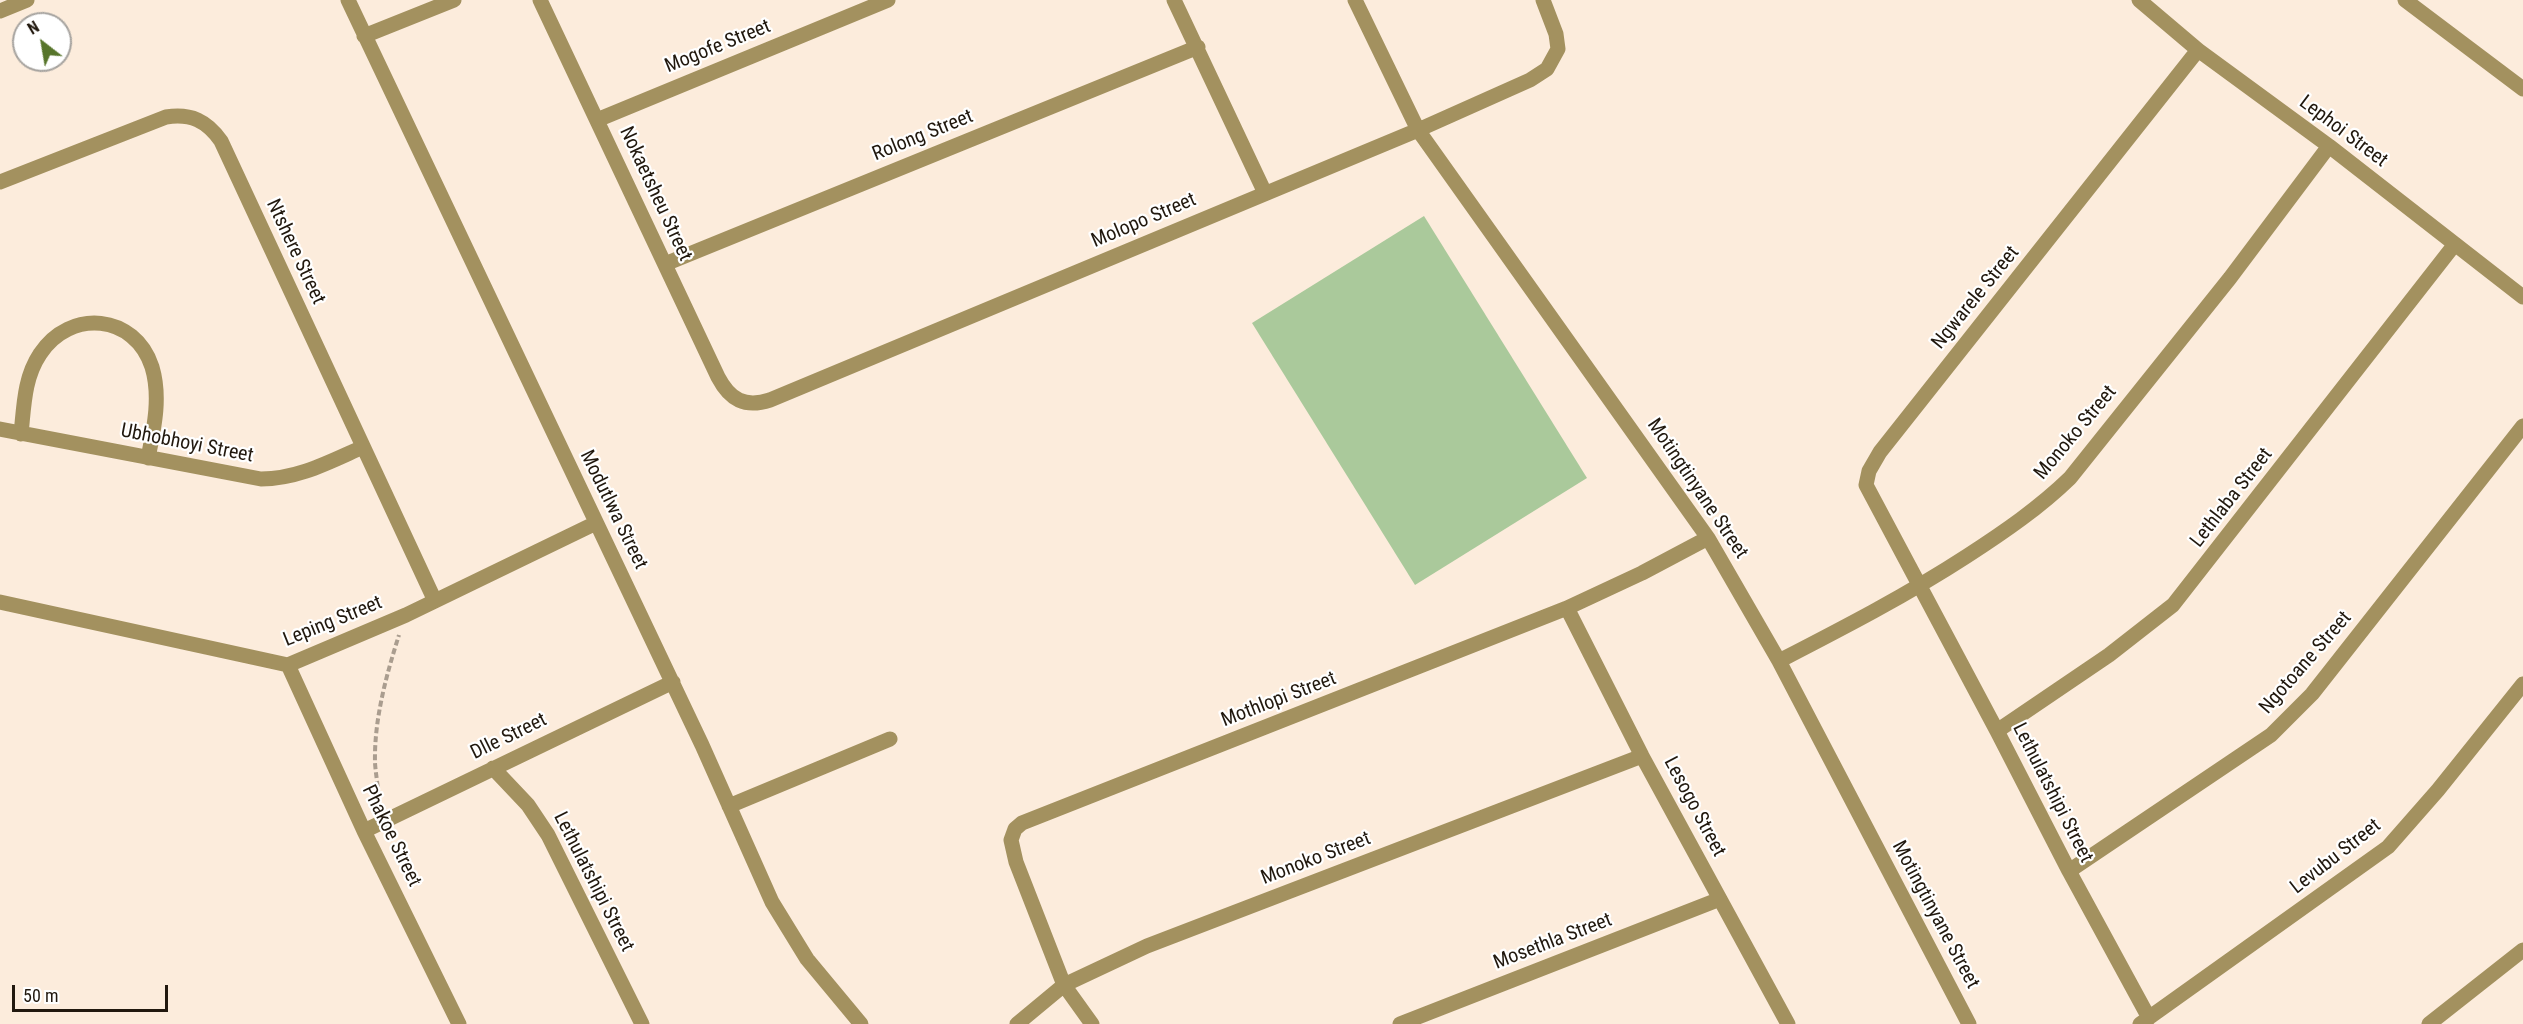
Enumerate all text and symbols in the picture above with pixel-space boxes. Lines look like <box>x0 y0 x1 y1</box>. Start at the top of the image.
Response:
north arrow <box>12 12 72 72</box>
street label: Mogofe Street <box>662 15 774 79</box>
text: N <box>24 17 43 39</box>
street label: Lephoi Street <box>2294 91 2392 173</box>
street label: Rolong Street <box>869 105 977 167</box>
street label: Nokaetsheu Street <box>613 123 697 265</box>
street label: Molopo Street <box>1088 188 1200 254</box>
street label: Ntshere Street <box>260 196 330 308</box>
street label: Ngwarele Street <box>1927 242 2025 354</box>
street label: Monoko Street <box>2030 381 2122 485</box>
street label: Motingtinyane Street <box>1641 414 1753 564</box>
street label: Ubhobhoyi Street <box>119 419 255 469</box>
street label: Lethlaba Street <box>2186 444 2278 552</box>
street label: Modutlwa Street <box>574 447 652 573</box>
street label: Leping Street <box>280 591 386 653</box>
street label: Ngotoane Street <box>2255 607 2357 719</box>
street label: Mothlopi Street <box>1218 667 1340 733</box>
street label: Dlle Street <box>467 708 551 766</box>
street label: Lethulatshipi Street <box>2006 719 2098 867</box>
street label: Lesogo Street <box>1658 753 1730 861</box>
street label: Phakoe Street <box>356 781 426 891</box>
street label: Lethulatshipi Street <box>547 808 639 956</box>
street label: Levubu Street <box>2286 814 2386 900</box>
street label: Monoko Street <box>1258 827 1374 891</box>
street label: Motingtinyane Street <box>1886 837 1984 993</box>
street label: Mosethla Street <box>1490 908 1616 976</box>
scale bar <box>15 973 171 1011</box>
text: 50 m <box>23 985 58 1006</box>

